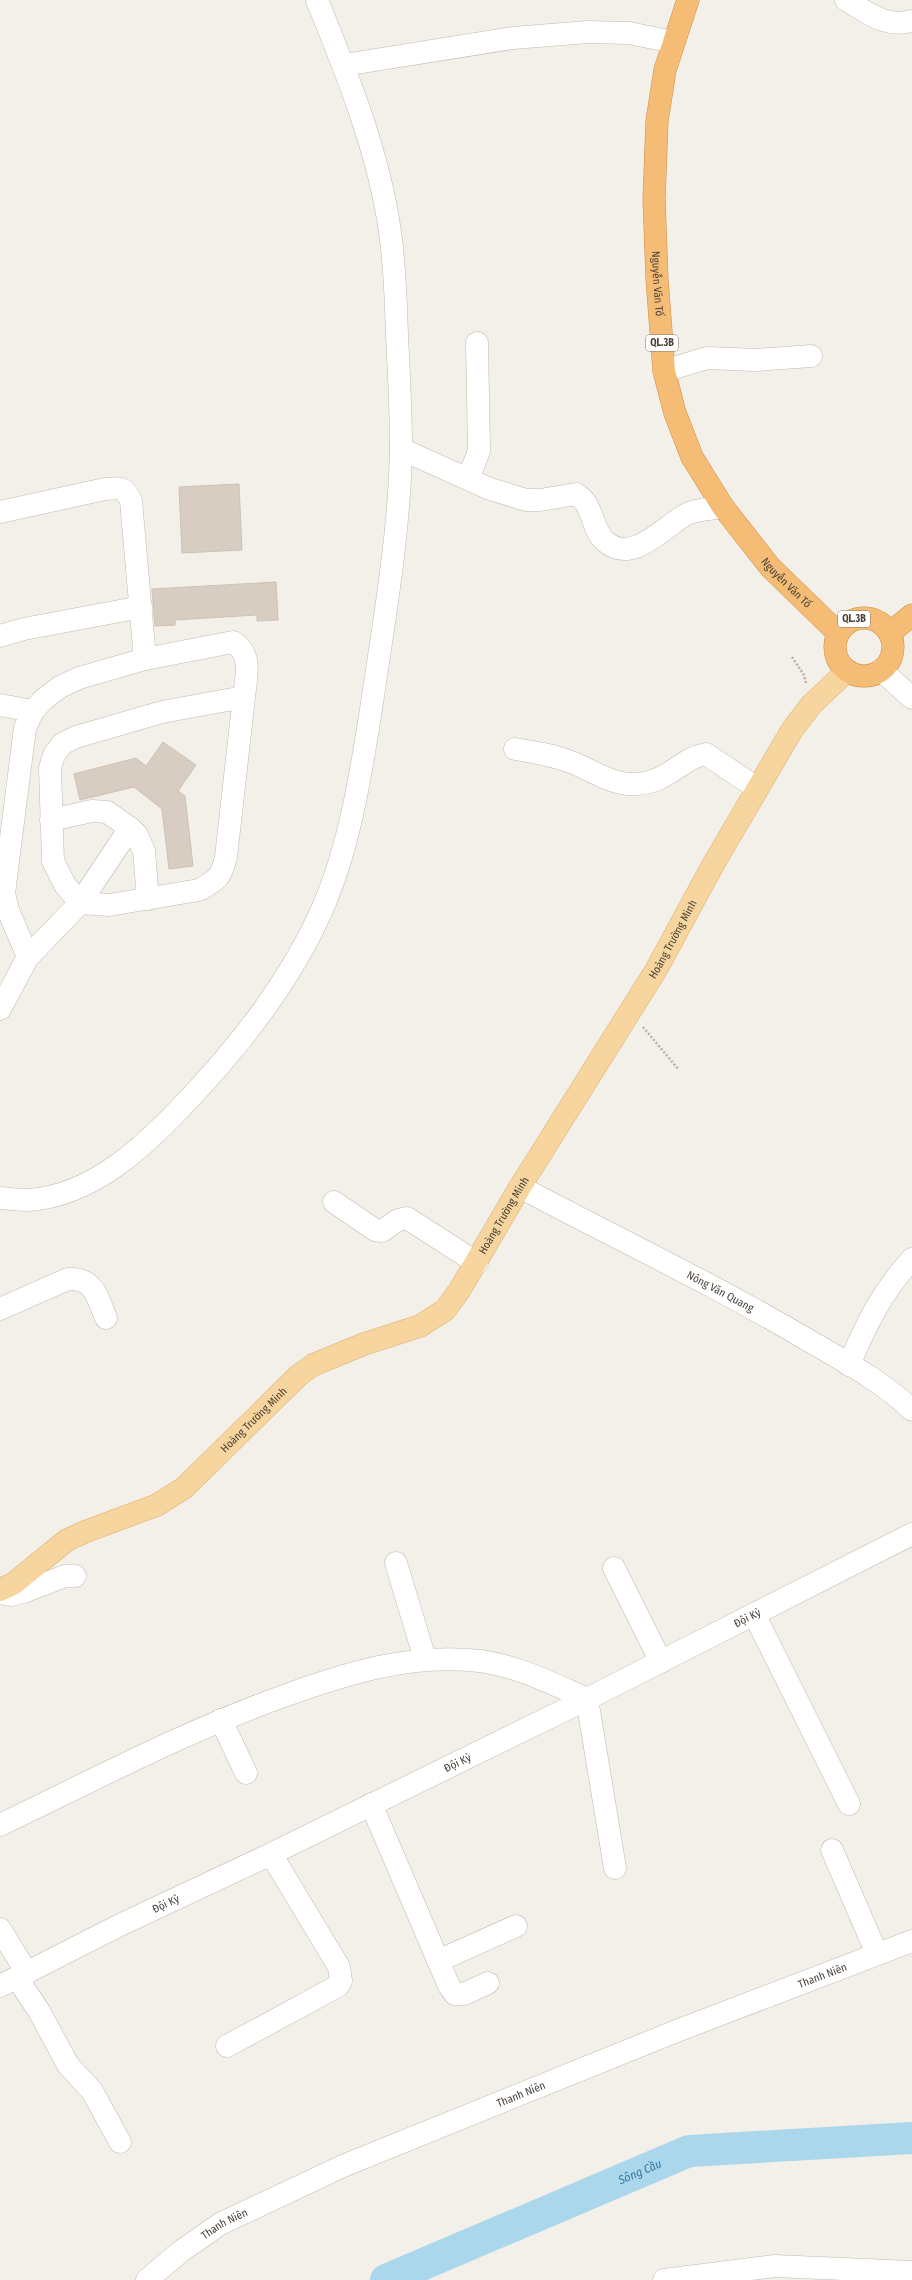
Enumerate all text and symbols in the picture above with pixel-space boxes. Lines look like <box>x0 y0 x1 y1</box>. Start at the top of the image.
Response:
street label: Nguyễn Văn Tố <box>649 251 666 317</box>
road number: QL.3B <box>646 335 678 351</box>
street label: Nguyễn Văn Tố <box>759 555 814 610</box>
road number: QL.3B <box>838 611 870 627</box>
street label: Hoàng Trường Minh <box>646 897 699 981</box>
street label: Hoàng Trường Minh <box>476 1174 531 1256</box>
street label: Nông Văn Quang <box>685 1268 757 1315</box>
street label: Hoàng Trường Minh <box>218 1384 289 1455</box>
street label: Đội Kỳ <box>732 1605 763 1630</box>
street label: Đội Kỳ <box>442 1750 473 1775</box>
street label: Đội Kỳ <box>150 1892 181 1915</box>
street label: Thanh Niên <box>796 1960 849 1991</box>
street label: Thanh Niên <box>495 2078 547 2110</box>
water label: Sông Cầu <box>615 2156 664 2188</box>
street label: Thanh Niên <box>198 2206 249 2242</box>

